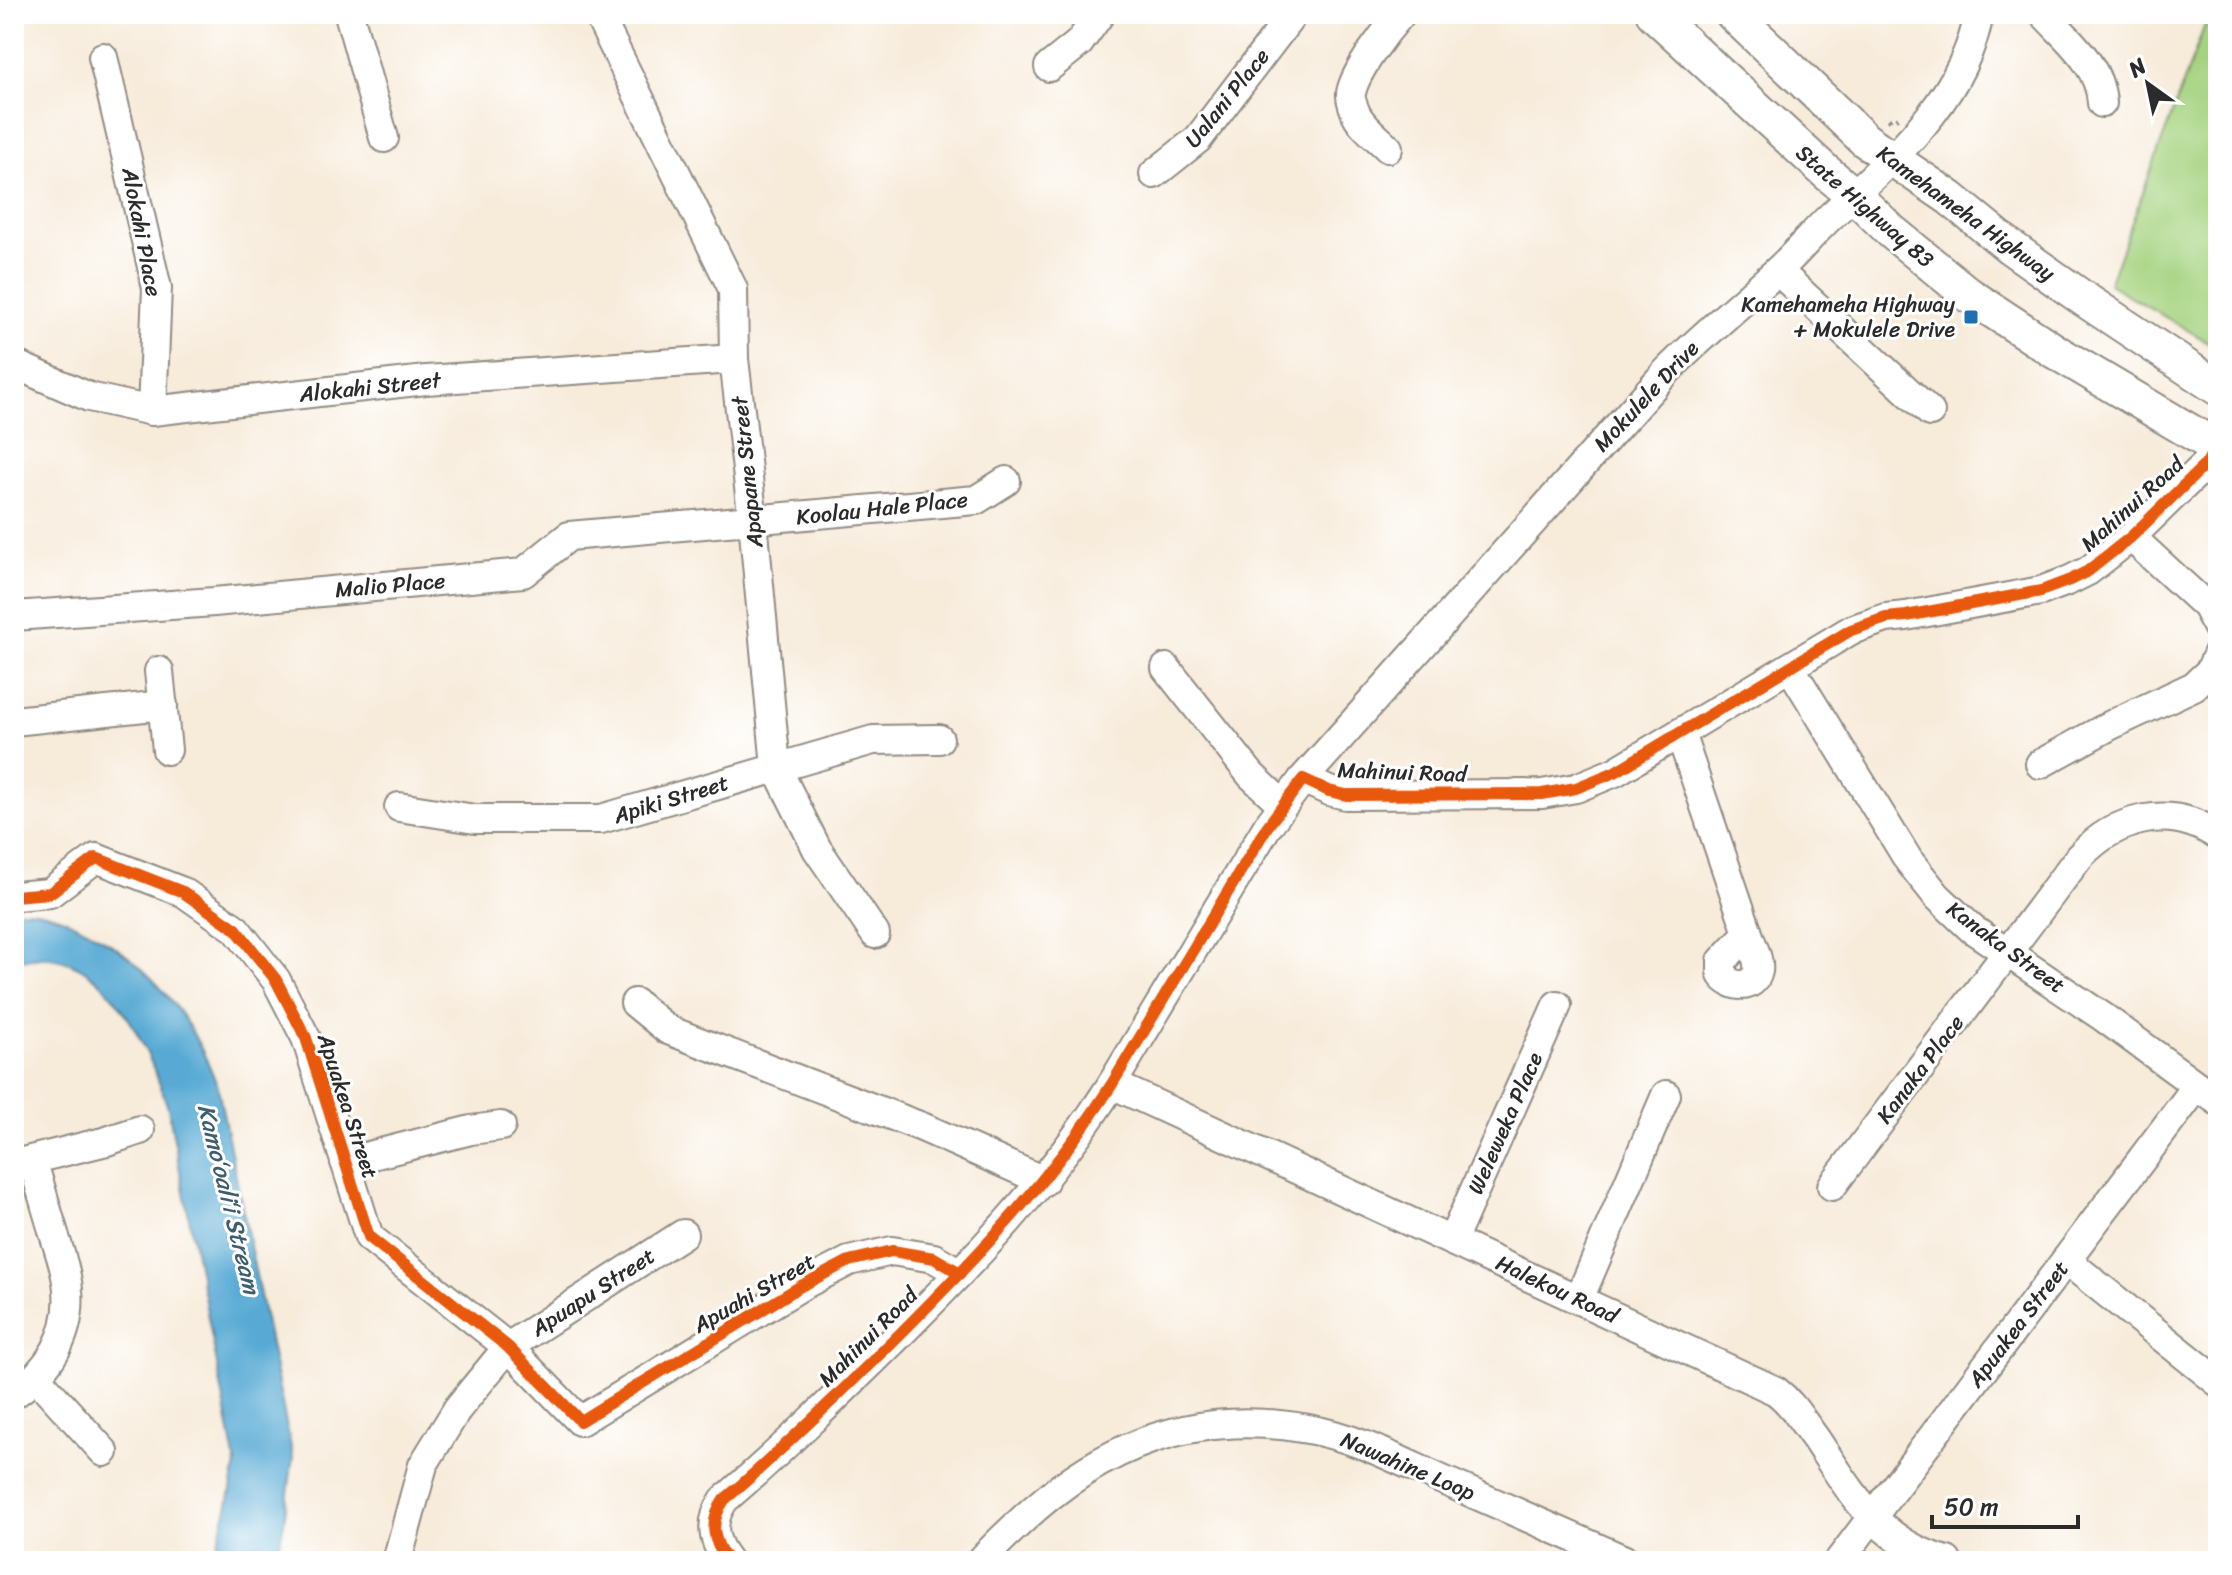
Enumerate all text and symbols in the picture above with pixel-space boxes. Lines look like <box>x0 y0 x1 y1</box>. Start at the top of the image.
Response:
street label: Ualani Place <box>1174 39 1280 157</box>
north arrow <box>2108 44 2188 124</box>
text: N <box>2120 47 2155 89</box>
street label: State Highway 83 <box>1787 134 1943 278</box>
street label: Kamehameha Highway <box>1868 134 2064 292</box>
street label: Alokahi Place <box>110 163 174 300</box>
place label: Kamehameha Highway + Mokulele Drive <box>1741 285 1956 349</box>
marker: Kamehameha Highway + Mokulele Drive <box>1962 308 1980 326</box>
street label: Mokulele Drive <box>1583 331 1709 461</box>
street label: Alokahi Street <box>296 360 444 414</box>
street label: Apapane Street <box>720 393 774 551</box>
street label: Mahinui Road <box>2071 445 2194 562</box>
street label: Koolau Hale Place <box>794 480 970 536</box>
street label: Malio Place <box>333 561 447 609</box>
street label: Mahinui Road <box>1337 750 1469 794</box>
street label: Apiki Street <box>608 763 734 835</box>
street label: Kanaka Street <box>1938 890 2074 1004</box>
street label: Kanaka Place <box>1866 1006 1974 1132</box>
street label: Apuakea Street <box>306 1027 390 1184</box>
street label: Weleweka Place <box>1456 1045 1554 1201</box>
water label: Kamoʻoaliʻi Stream <box>185 1100 274 1301</box>
street label: Apuapu Street <box>522 1237 663 1348</box>
street label: Apuahi Street <box>684 1242 823 1344</box>
street label: Halekou Road <box>1489 1244 1626 1335</box>
street label: Apuakea Street <box>1956 1252 2079 1397</box>
street label: Mahinui Road <box>809 1277 928 1396</box>
street label: Nawahine Loop <box>1335 1420 1482 1512</box>
scale bar <box>1932 1479 2078 1529</box>
text: 50 m <box>1944 1486 1999 1528</box>

